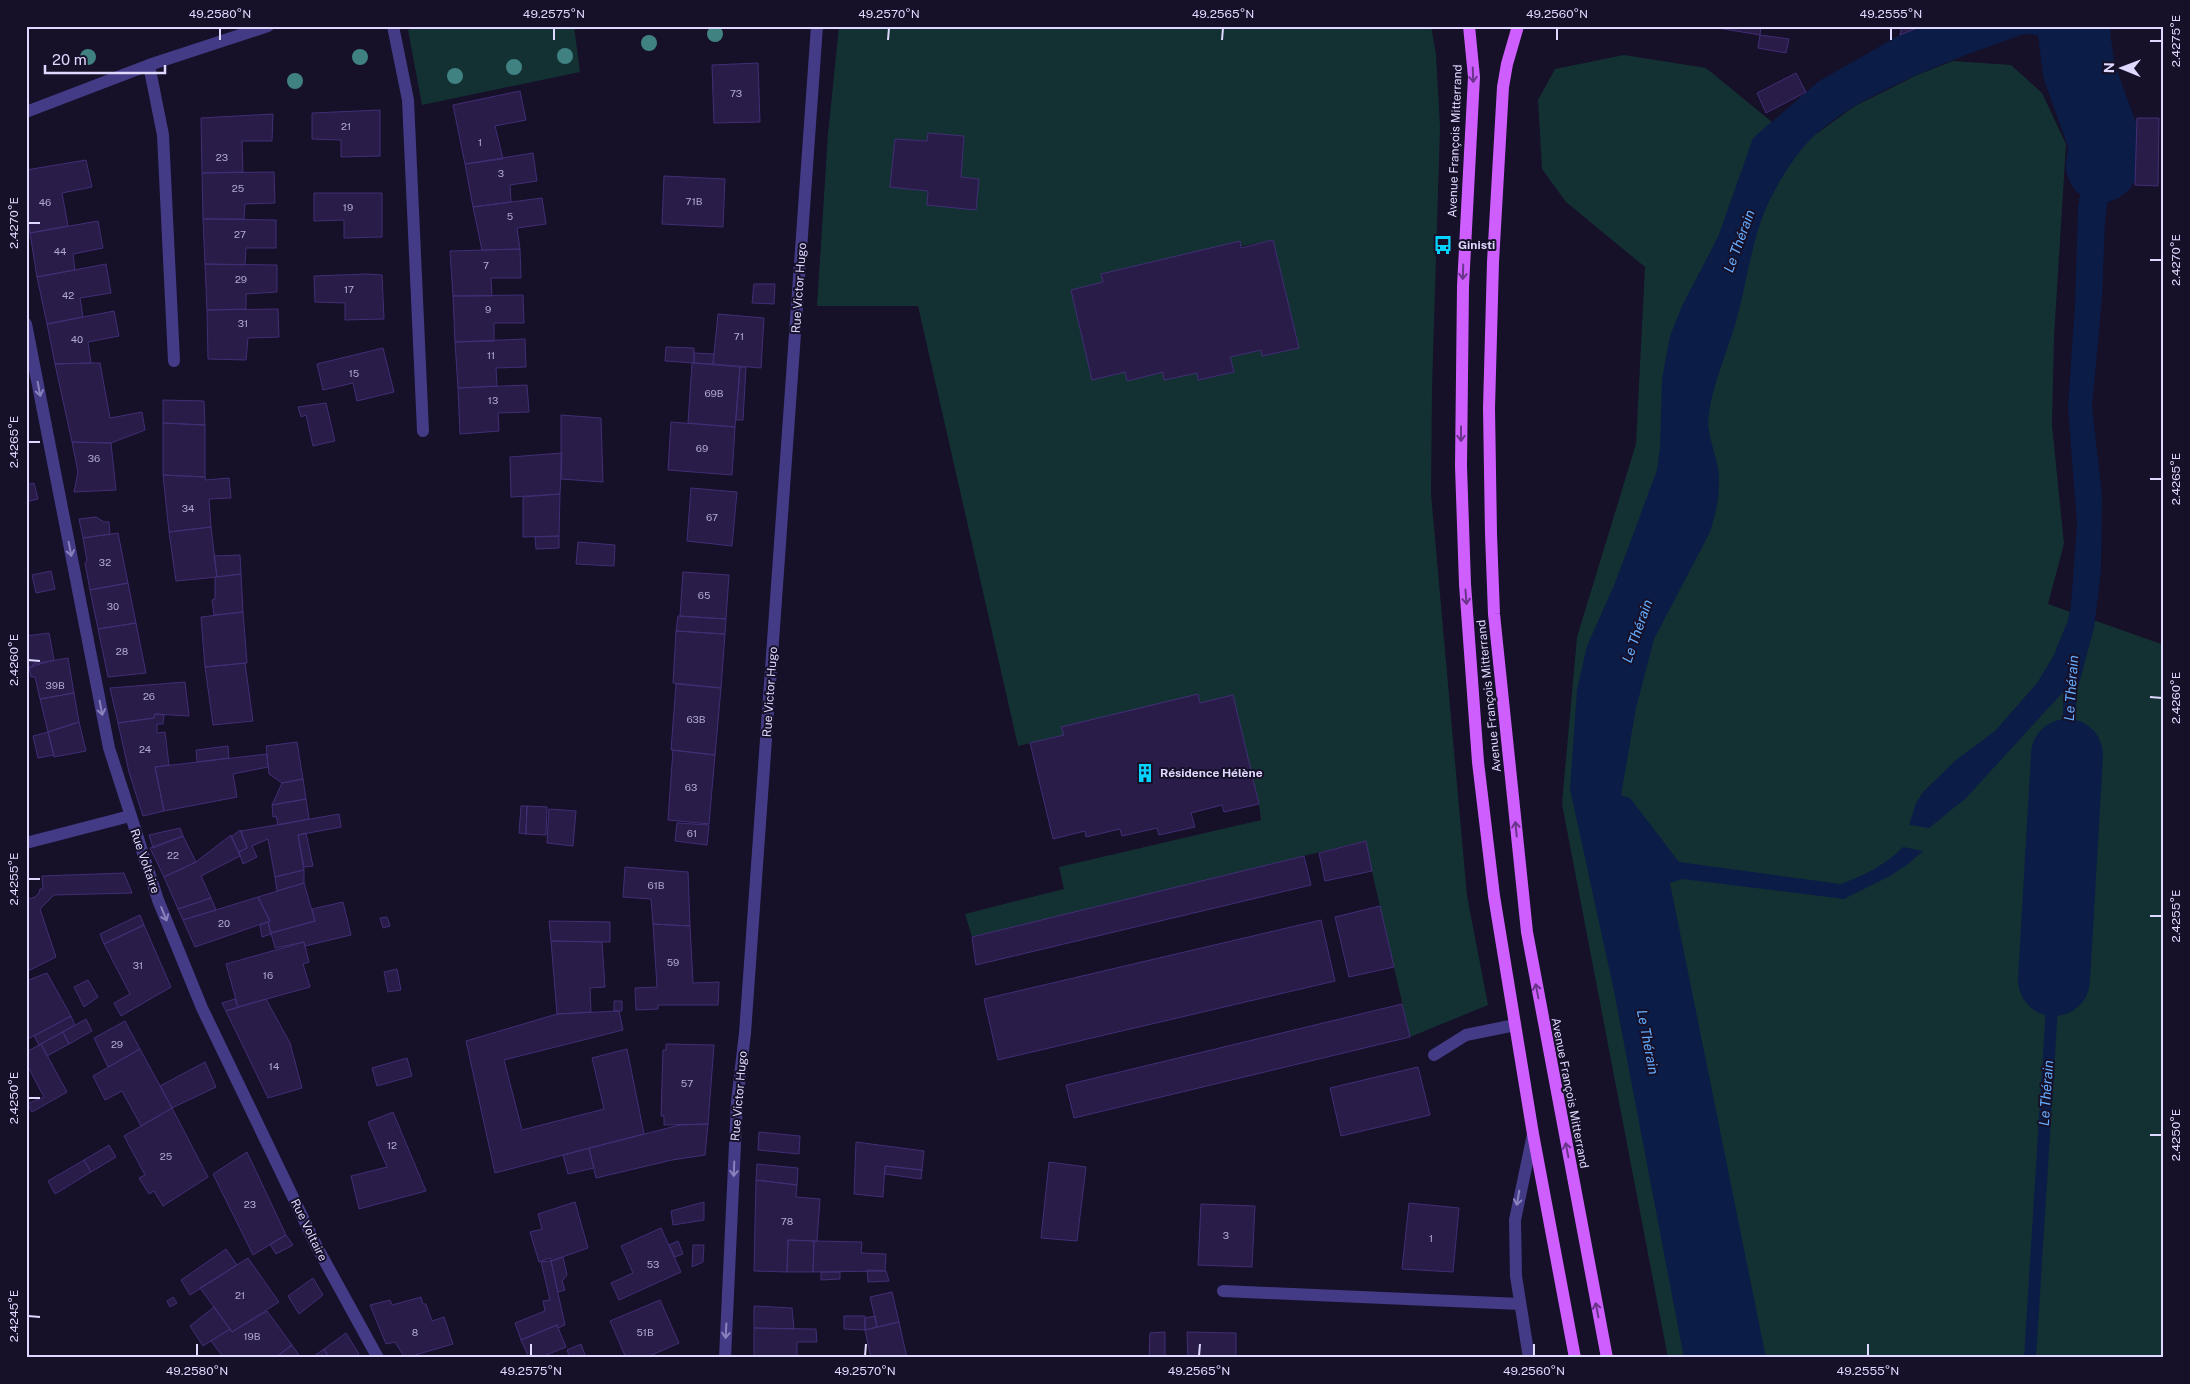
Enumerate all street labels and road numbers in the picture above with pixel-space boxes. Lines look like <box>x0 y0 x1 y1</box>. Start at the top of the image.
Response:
street label: Avenue François Mitterrand <box>1445 64 1465 218</box>
street label: Rue Victor Hugo <box>789 242 809 334</box>
street label: Avenue François Mitterrand <box>1474 619 1504 773</box>
street label: Rue Victor Hugo <box>760 646 780 738</box>
street label: Rue Voltaire <box>127 827 163 895</box>
street label: Avenue François Mitterrand <box>1549 1016 1591 1170</box>
street label: Rue Victor Hugo <box>728 1050 750 1142</box>
street label: Rue Voltaire <box>288 1197 330 1264</box>

